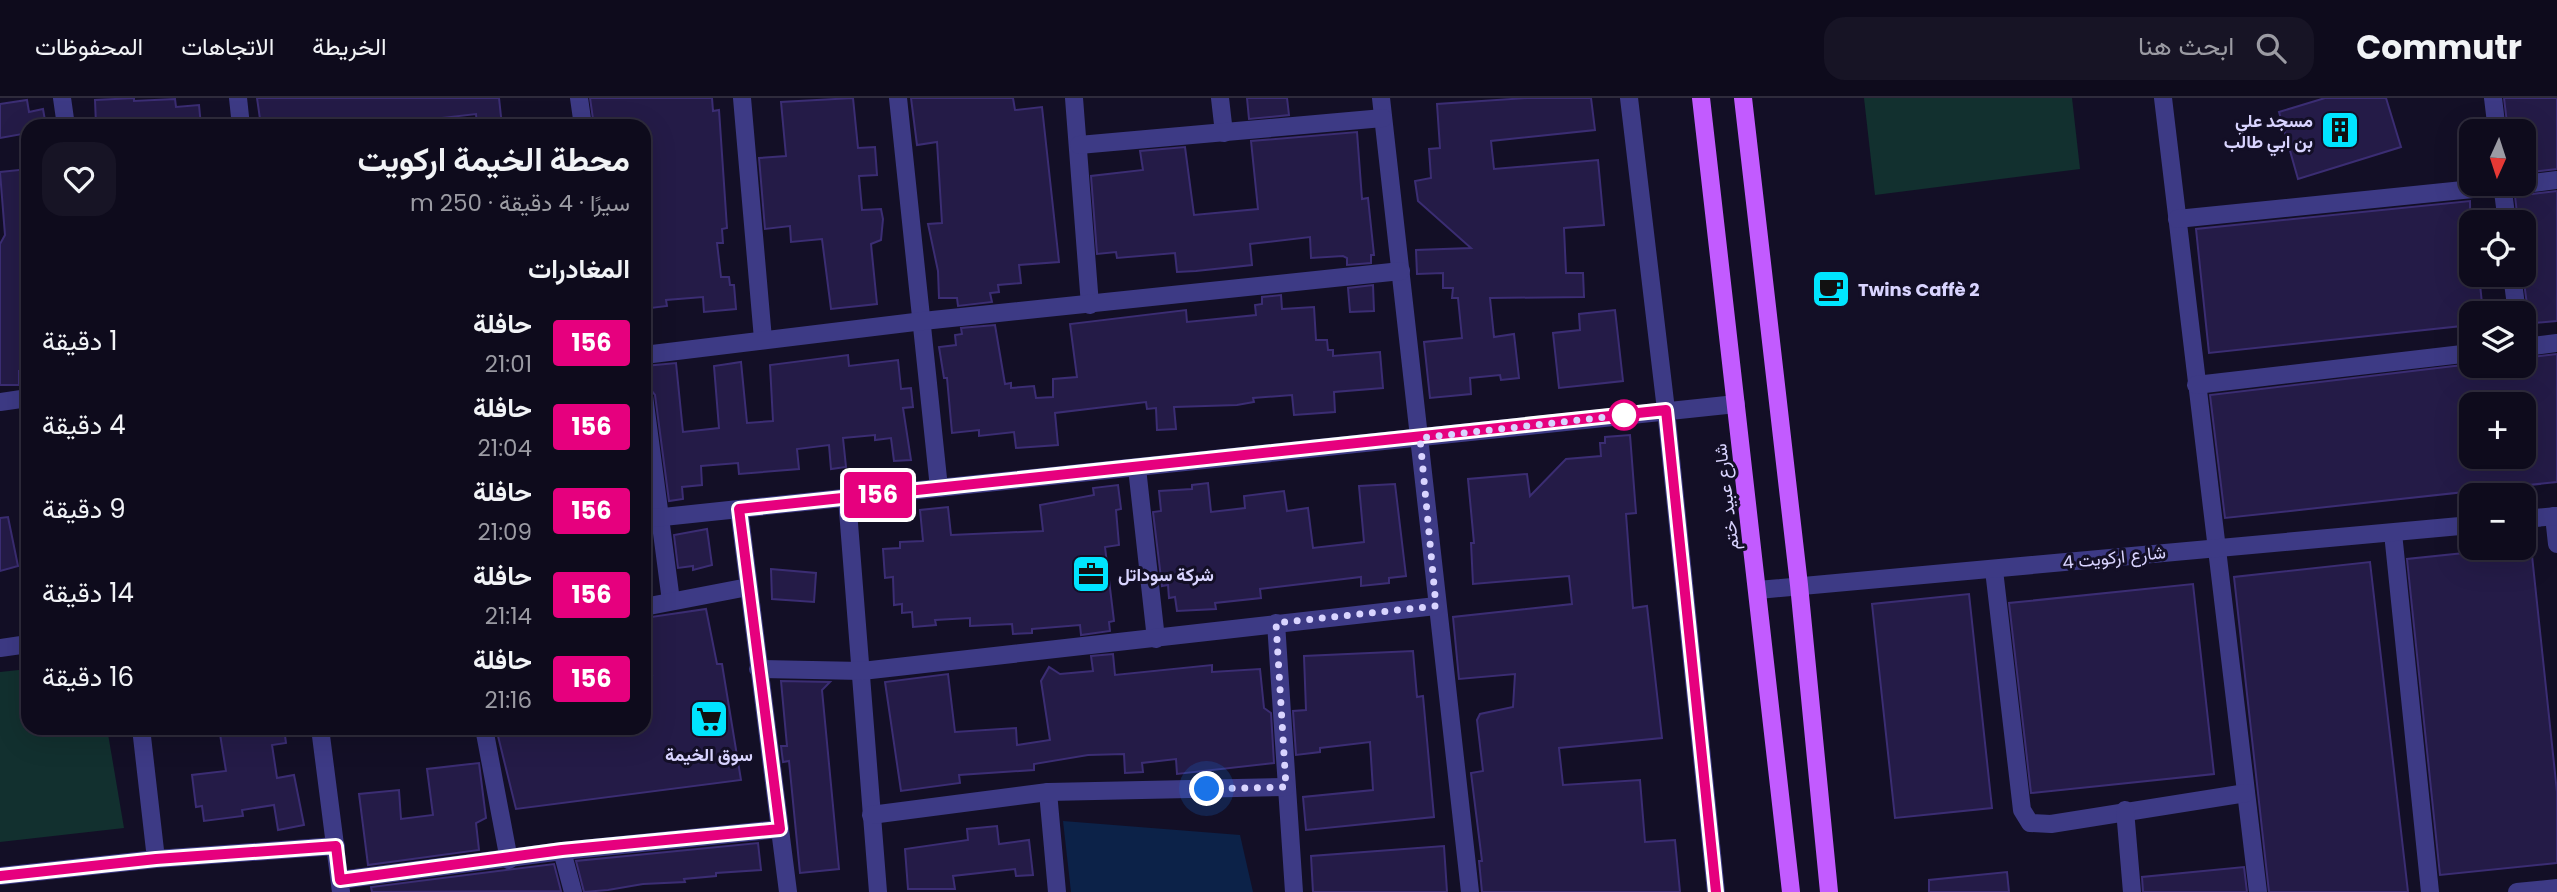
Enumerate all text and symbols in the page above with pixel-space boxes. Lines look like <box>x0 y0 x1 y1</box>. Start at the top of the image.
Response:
search box <box>1824 17 2314 80</box>
text: Commutr <box>2356 24 2522 71</box>
text: ابحث هنا <box>2138 28 2234 64</box>
icon: search <box>2252 29 2290 67</box>
text: المحفوظات <box>35 30 143 63</box>
text: الاتجاهات <box>181 30 274 63</box>
text: الخريطة <box>312 30 387 63</box>
place label: مسجد علي بن ابي طالب <box>2224 108 2313 157</box>
building icon: مسجد علي بن ابي طالب <box>2319 109 2361 151</box>
north arrow <box>2459 119 2536 196</box>
map controls <box>2459 119 2536 560</box>
text: محطة الخيمة اركويت <box>357 136 630 183</box>
button: heart <box>42 142 116 216</box>
text: سيرًا · 4 دقيقة · 250 m <box>410 187 630 219</box>
button: locate <box>2459 210 2536 287</box>
text: المغادرات <box>528 251 630 287</box>
cafe icon: Twins Caffè 2 <box>1810 268 1852 310</box>
place label: Twins Caffè 2 <box>1858 277 1980 302</box>
button: layers <box>2459 301 2536 378</box>
text: حافلة <box>473 306 532 342</box>
text: 1 دقيقة <box>42 323 117 359</box>
text: 156 <box>572 326 611 359</box>
text: 21:01 <box>485 348 532 380</box>
text: حافلة <box>473 390 532 426</box>
button: + <box>2459 392 2536 469</box>
unlabelled marker <box>1609 400 1639 430</box>
text: 4 دقيقة <box>42 407 125 443</box>
text: 156 <box>572 410 611 443</box>
text: 21:04 <box>478 432 532 464</box>
street label: شارع عبيد ختم <box>1707 442 1745 552</box>
line badge: 156 <box>838 472 918 518</box>
text: حافلة <box>473 474 532 510</box>
text: 156 <box>858 478 898 511</box>
button: − <box>2459 483 2536 560</box>
text: 9 دقيقة <box>42 491 126 527</box>
text: 156 <box>572 494 611 527</box>
text: 21:09 <box>478 516 532 548</box>
street label: شارع اركويت 4 <box>2061 539 2167 575</box>
office icon: شركة سوداتل <box>1070 553 1112 595</box>
text: حافلة <box>473 558 532 594</box>
place label: شركة سوداتل <box>1118 562 1214 587</box>
text: 14 دقيقة <box>42 575 134 611</box>
text: 156 <box>572 578 611 611</box>
text: 21:14 <box>485 600 532 632</box>
text: حافلة <box>473 642 532 678</box>
text: 16 دقيقة <box>42 659 134 695</box>
text: 156 <box>572 662 611 695</box>
text: 21:16 <box>485 684 532 716</box>
supermarket icon: سوق الخيمة <box>688 698 730 740</box>
place label: سوق الخيمة <box>665 742 753 767</box>
your location <box>1189 771 1224 806</box>

